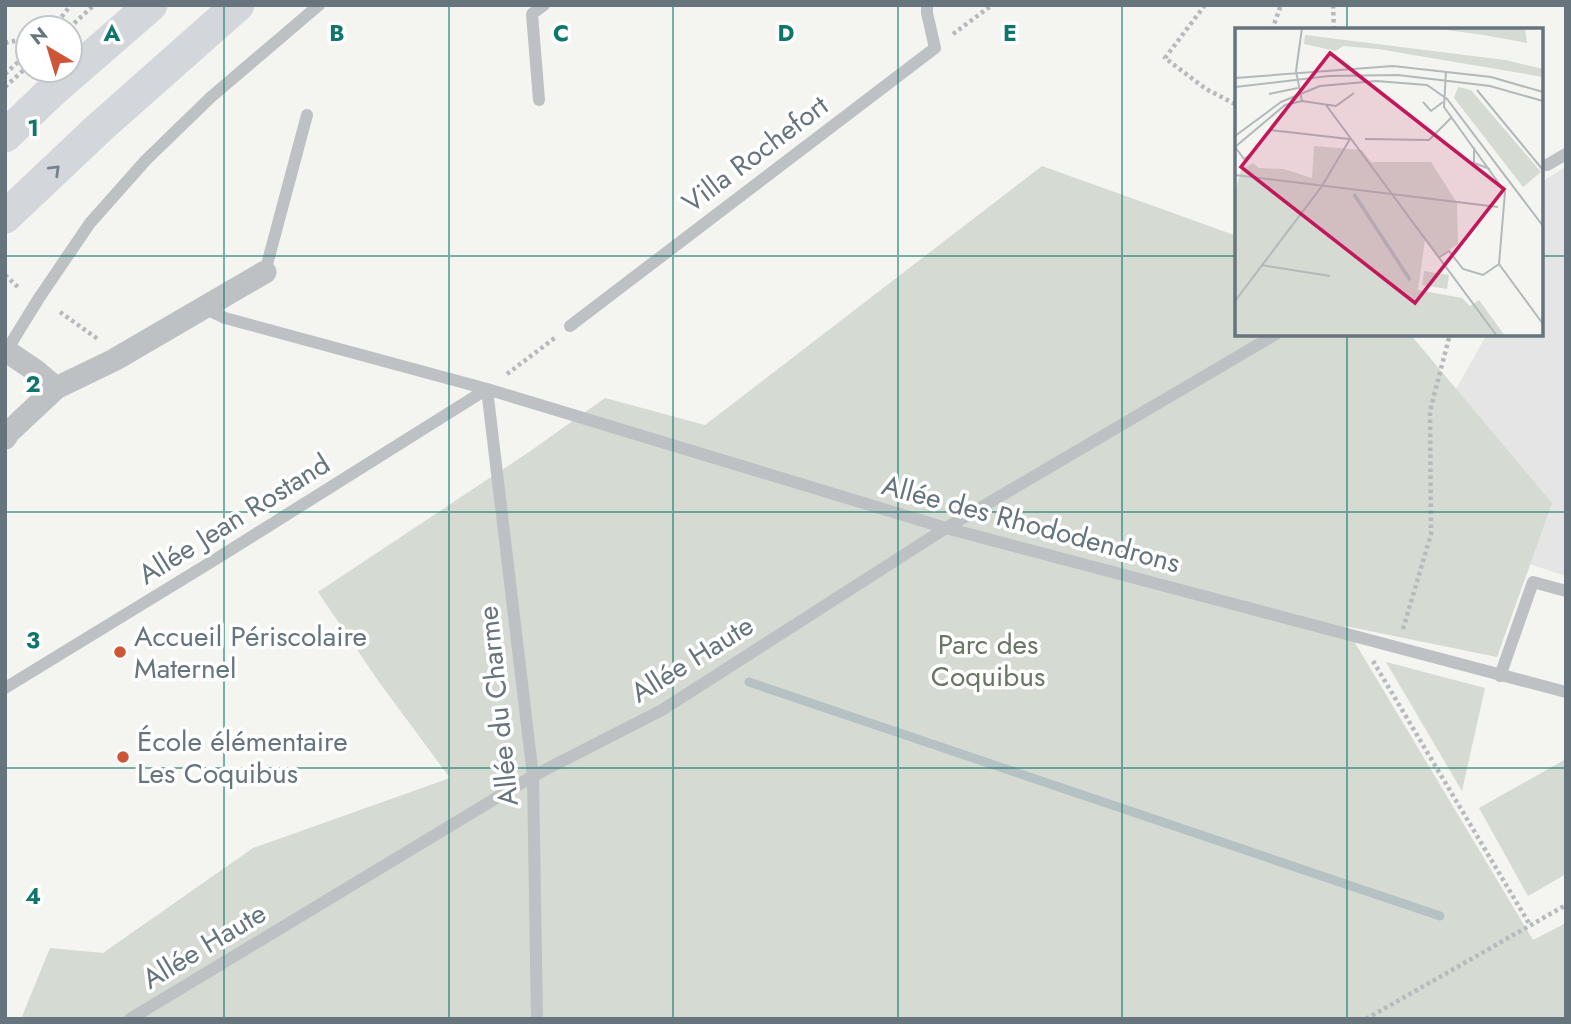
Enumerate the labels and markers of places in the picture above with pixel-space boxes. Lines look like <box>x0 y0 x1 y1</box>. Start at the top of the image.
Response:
place label: Accueil Périscolaire Maternel <box>134 616 367 689</box>
marker: Accueil Périscolaire Maternel <box>112 644 128 660</box>
place label: École élémentaire Les Coquibus <box>137 721 348 794</box>
marker: École élémentaire Les Coquibus <box>115 749 131 765</box>

